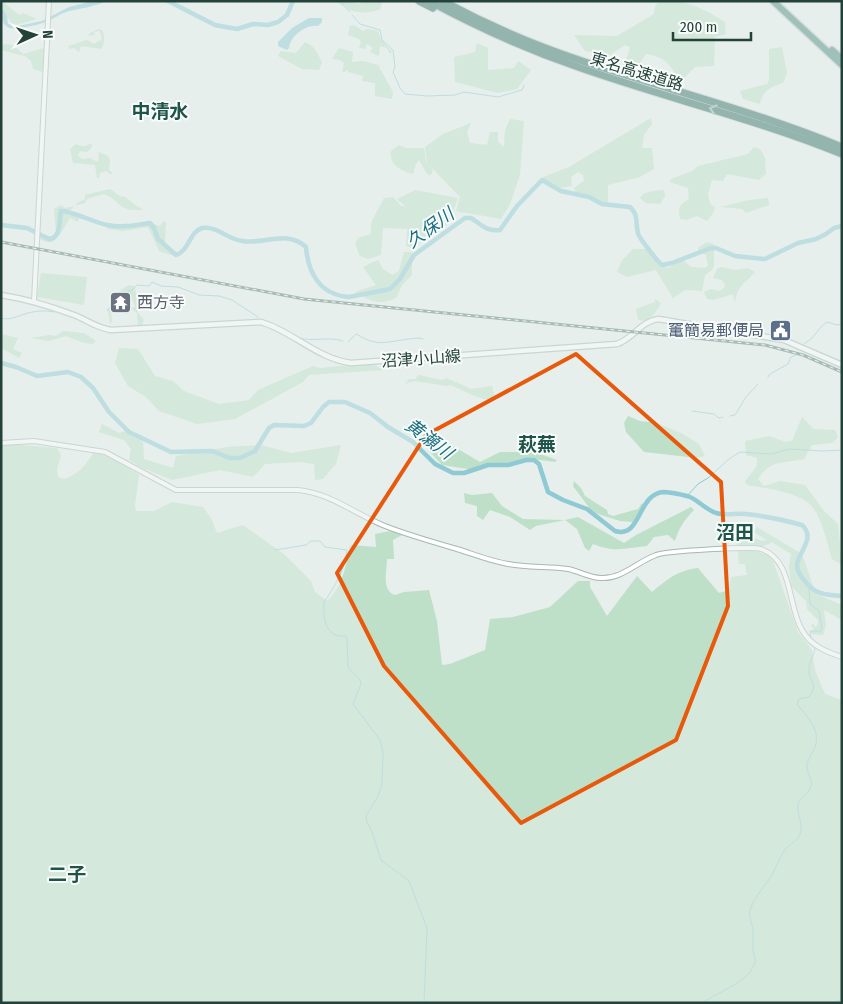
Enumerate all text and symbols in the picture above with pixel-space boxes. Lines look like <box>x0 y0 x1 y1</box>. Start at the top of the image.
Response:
north arrow <box>10 10 60 60</box>
scale bar <box>673 10 750 42</box>
text: 200 m <box>680 18 717 36</box>
text: N <box>39 30 56 39</box>
street label: 東名高速道路 <box>588 48 686 95</box>
district label: 中清水 <box>131 100 189 123</box>
one-way arrow <box>710 105 718 115</box>
water label: 久保川 <box>402 202 460 253</box>
temple icon: 西方寺 <box>109 290 133 314</box>
place label: 西方寺 <box>137 293 185 312</box>
public building icon: 竃簡易郵便局 <box>768 318 792 342</box>
place label: 竃簡易郵便局 <box>668 321 764 340</box>
street label: 沼津小山線 <box>380 346 462 371</box>
water label: 黄瀬川 <box>401 414 459 465</box>
district label: 萩蕪 <box>518 433 556 456</box>
district label: 沼田 <box>716 521 754 544</box>
district label: 二子 <box>48 863 86 886</box>

